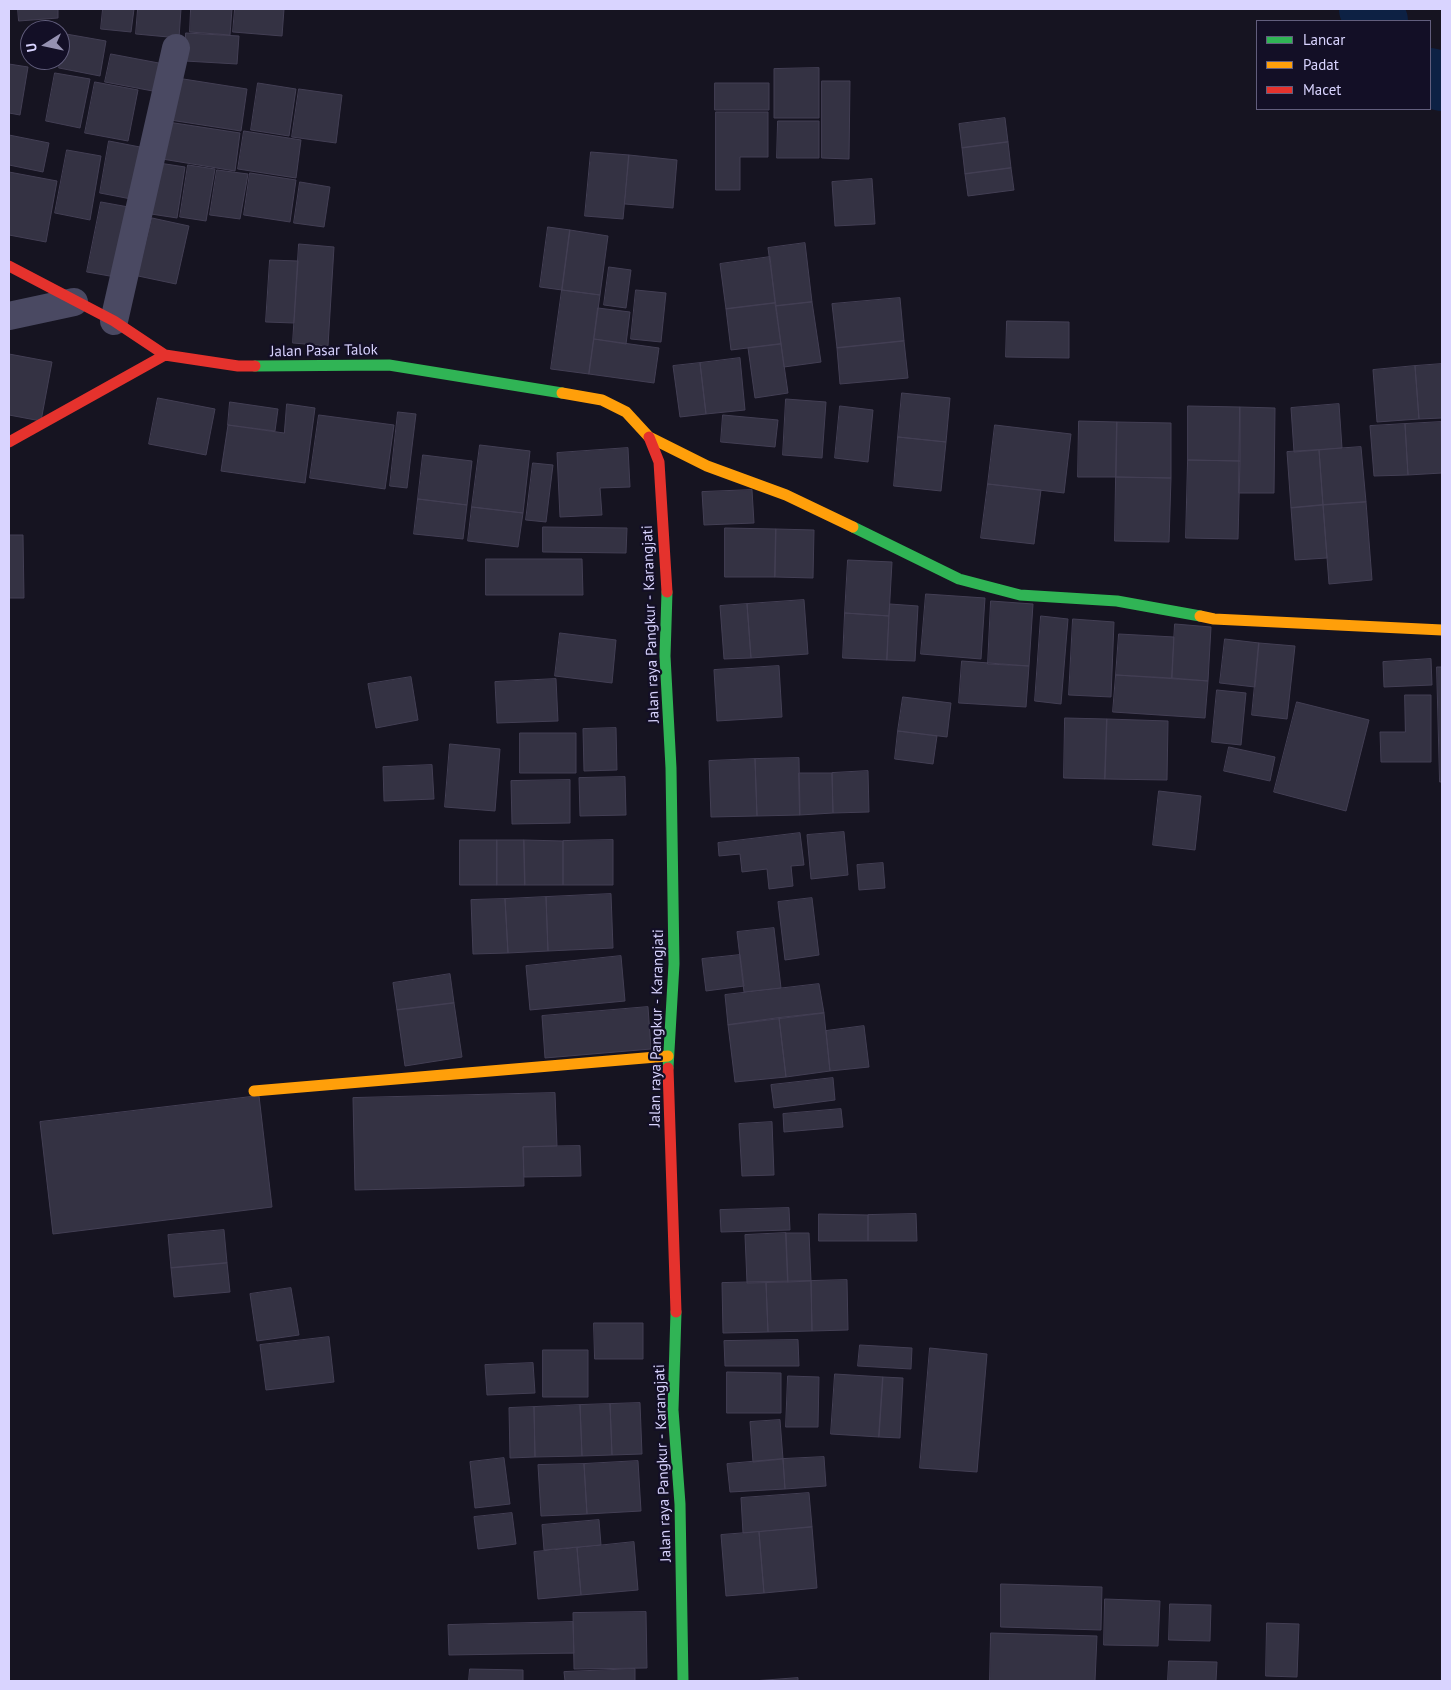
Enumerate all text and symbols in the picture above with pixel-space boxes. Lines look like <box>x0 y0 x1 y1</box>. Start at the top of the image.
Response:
north arrow <box>20 20 70 70</box>
legend <box>1256 20 1431 110</box>
text: Lancar <box>1303 30 1345 49</box>
text: U <box>22 42 41 53</box>
text: Padat <box>1303 55 1339 74</box>
text: Macet <box>1303 80 1341 99</box>
street label: Jalan Pasar Talok <box>270 341 378 361</box>
street label: Jalan raya Pangkur - Karangjati <box>639 525 663 723</box>
street label: Jalan raya Pangkur - Karangjati <box>646 929 668 1127</box>
street label: Jalan raya Pangkur - Karangjati <box>651 1364 675 1562</box>

